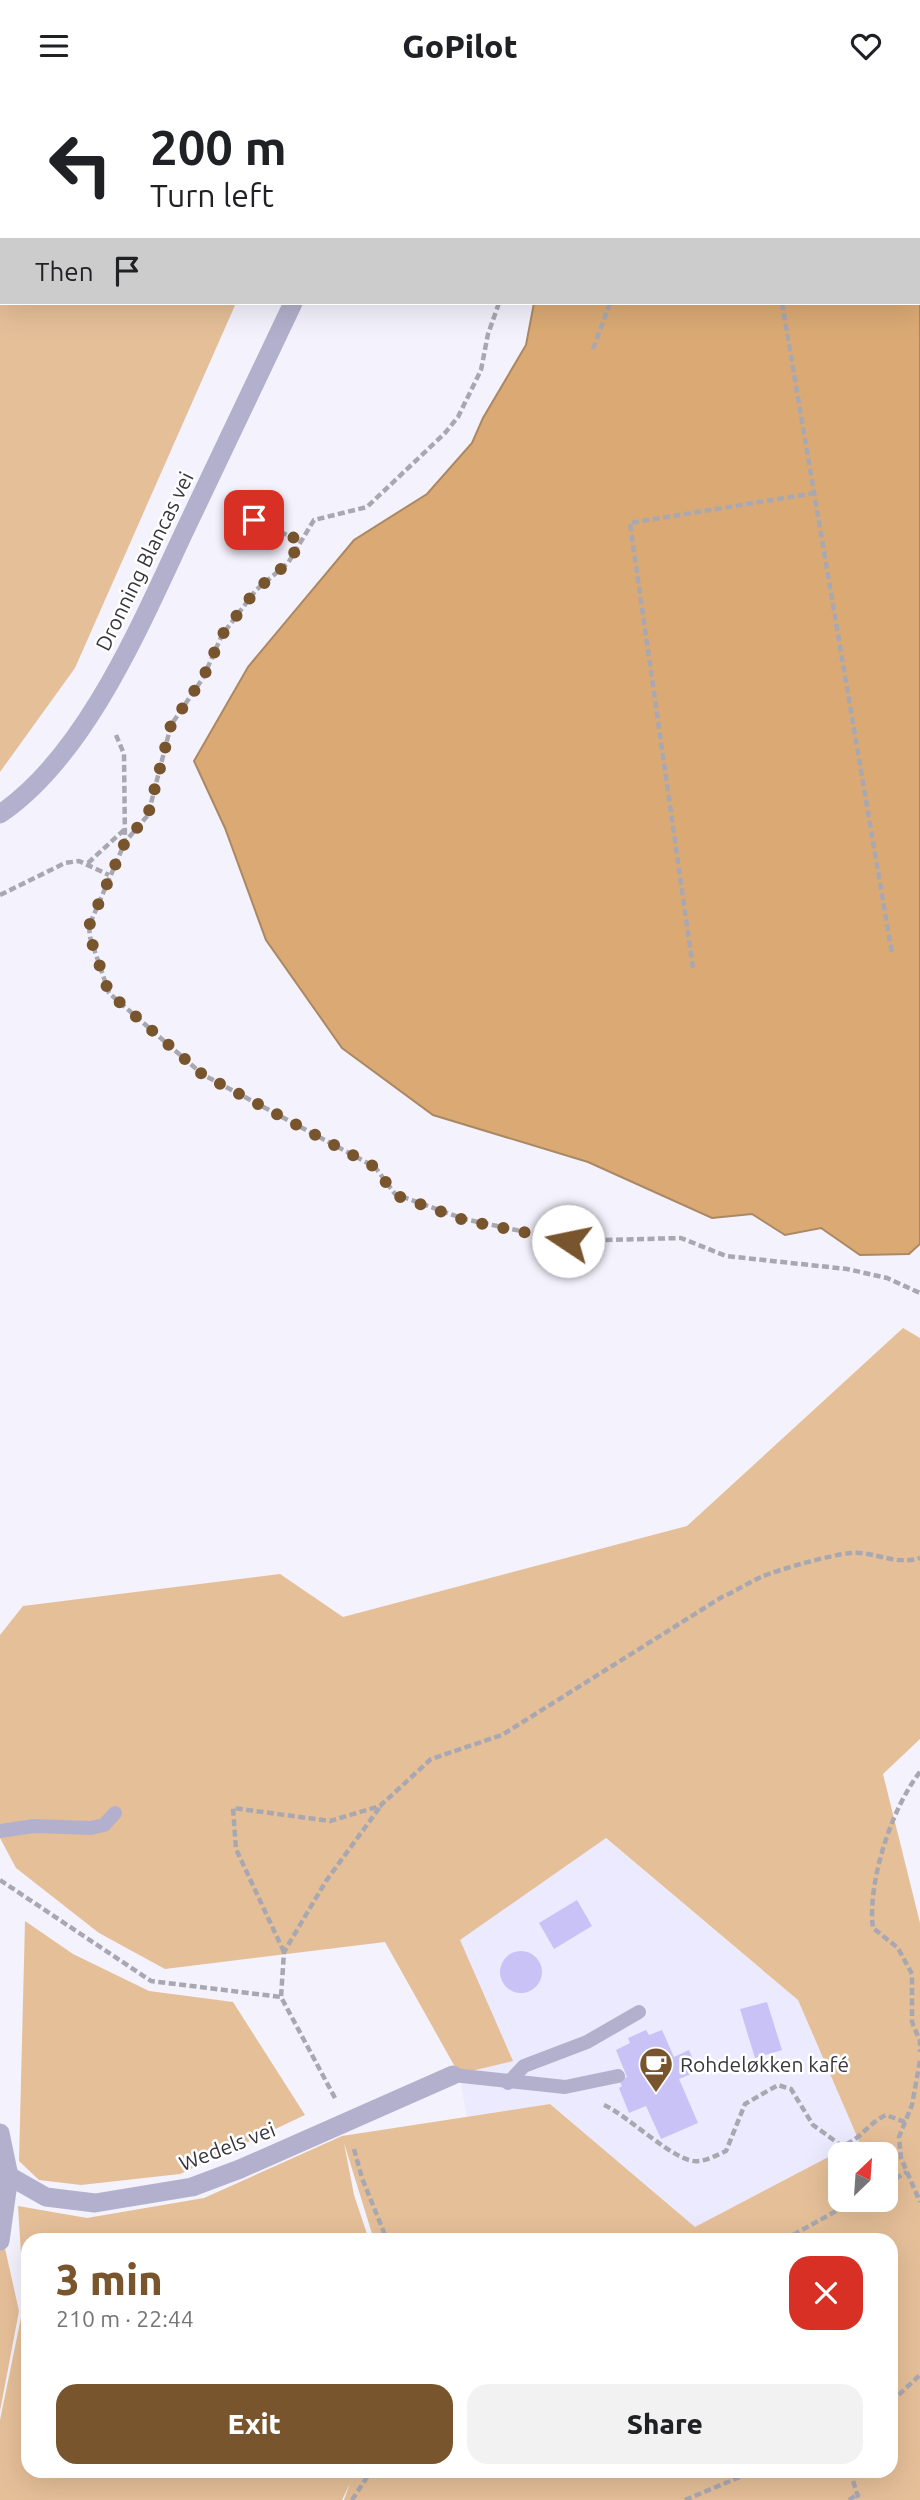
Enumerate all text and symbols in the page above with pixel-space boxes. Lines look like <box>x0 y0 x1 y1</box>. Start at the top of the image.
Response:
icon: menu <box>35 27 73 65</box>
icon: heart <box>847 27 885 65</box>
text: GoPilot <box>402 28 518 64</box>
icon: left <box>35 119 126 210</box>
text: 200 m <box>150 119 287 174</box>
text: Turn left <box>150 177 274 213</box>
icon: arrive <box>108 252 146 290</box>
text: Then <box>35 257 94 286</box>
street label: Dronning Blancas vei <box>90 468 198 654</box>
pin <box>224 490 284 550</box>
icon: arrive <box>235 501 273 539</box>
position arrow <box>531 1204 605 1278</box>
cafe icon: Rohdeløkken kafé <box>637 2045 675 2094</box>
place label: Rohdeløkken kafé <box>680 2052 849 2076</box>
street label: Wedels vei <box>176 2117 278 2175</box>
north arrow <box>828 2142 898 2212</box>
map controls <box>828 2142 898 2212</box>
text: 3 min <box>56 2256 163 2303</box>
button: close <box>789 2256 863 2330</box>
text: 210 m · 22:44 <box>56 2306 194 2331</box>
button: Exit <box>56 2384 453 2464</box>
button: Share <box>467 2384 863 2464</box>

